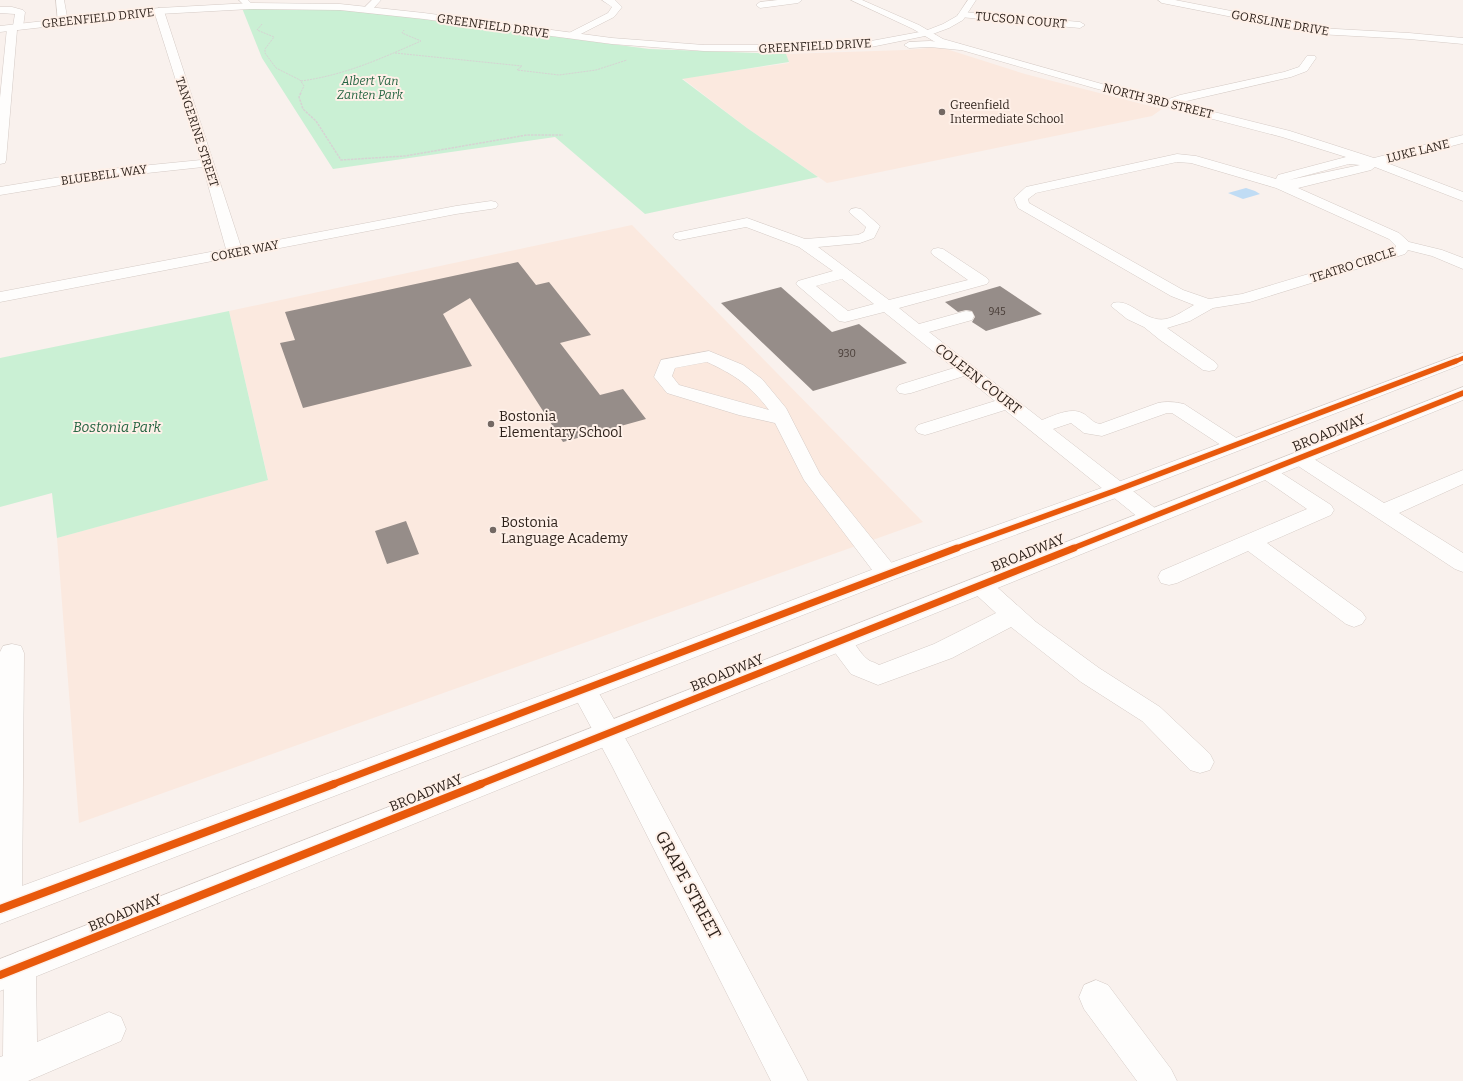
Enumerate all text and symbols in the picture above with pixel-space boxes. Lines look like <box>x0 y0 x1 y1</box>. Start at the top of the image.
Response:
street label: GREENFIELD DRIVE <box>41 5 155 31</box>
street label: GORSLINE DRIVE <box>1230 8 1330 38</box>
street label: TUCSON COURT <box>975 9 1067 31</box>
street label: GREENFIELD DRIVE <box>436 11 550 41</box>
street label: GREENFIELD DRIVE <box>758 36 872 56</box>
park label: Albert Van Zanten Park <box>337 74 403 102</box>
street label: TANGERINE STREET <box>173 75 221 189</box>
street label: NORTH 3RD STREET <box>1101 81 1215 121</box>
place label: Greenfield Intermediate School <box>950 98 1064 126</box>
marker: Greenfield Intermediate School <box>937 107 947 117</box>
street label: LUKE LANE <box>1385 136 1451 166</box>
street label: BLUEBELL WAY <box>60 162 148 188</box>
street label: COKER WAY <box>210 238 280 264</box>
street label: TEATRO CIRCLE <box>1309 245 1397 285</box>
house number: 945 <box>988 306 1006 318</box>
street label: COLEEN COURT <box>932 340 1024 418</box>
house number: 930 <box>838 348 856 360</box>
place label: Bostonia Elementary School <box>499 408 622 441</box>
street label: BROADWAY <box>1290 411 1368 455</box>
park label: Bostonia Park <box>73 419 162 436</box>
marker: Bostonia Elementary School <box>486 419 496 429</box>
place label: Bostonia Language Academy <box>501 514 628 547</box>
marker: Bostonia Language Academy <box>488 525 498 535</box>
street label: BROADWAY <box>989 531 1067 575</box>
street label: BROADWAY <box>688 651 766 695</box>
street label: BROADWAY <box>387 771 465 815</box>
street label: GRAPE STREET <box>651 827 725 943</box>
street label: BROADWAY <box>86 891 164 935</box>

